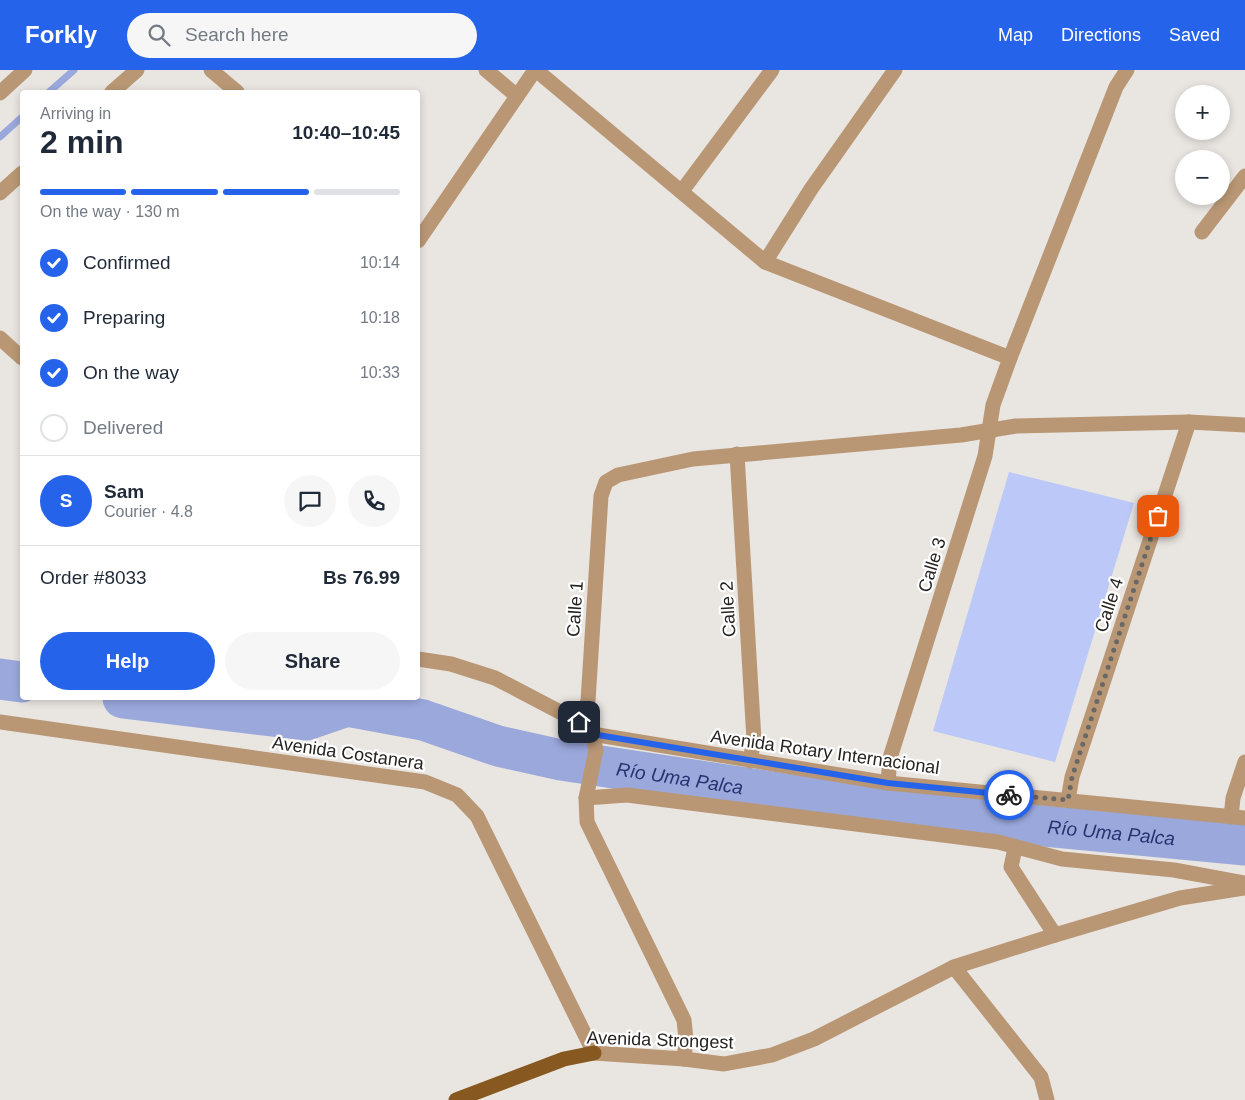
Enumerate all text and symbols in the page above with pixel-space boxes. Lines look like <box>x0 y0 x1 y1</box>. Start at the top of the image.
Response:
search box <box>127 13 477 58</box>
text: Forkly <box>25 21 97 48</box>
icon: search <box>145 21 173 49</box>
text: Search here <box>185 24 289 45</box>
text: Map <box>998 25 1033 45</box>
text: Directions <box>1061 25 1141 45</box>
text: Saved <box>1169 25 1220 45</box>
map controls <box>1175 85 1230 205</box>
button: + <box>1175 85 1230 140</box>
text: Arriving in <box>40 105 111 122</box>
text: 10:40–10:45 <box>292 122 400 143</box>
text: 2 min <box>40 124 124 160</box>
button: − <box>1175 150 1230 205</box>
text: On the way · 130 m <box>40 203 180 220</box>
icon: check <box>40 249 68 277</box>
text: Confirmed <box>83 252 171 273</box>
text: 10:14 <box>360 254 400 271</box>
icon: check <box>40 304 68 332</box>
text: Preparing <box>83 307 165 328</box>
text: 10:18 <box>360 309 400 326</box>
icon: check <box>40 359 68 387</box>
text: On the way <box>83 362 179 383</box>
text: 10:33 <box>360 364 400 381</box>
text: Delivered <box>83 417 163 438</box>
button: chat <box>284 475 336 527</box>
button: phone <box>348 475 400 527</box>
text: Sam <box>104 481 144 502</box>
text: S <box>60 490 72 511</box>
pin <box>1137 495 1179 537</box>
icon: bag <box>1144 502 1172 530</box>
text: Courier · 4.8 <box>104 503 193 520</box>
street label: Calle 3 <box>914 535 950 595</box>
text: Order #8033 <box>40 567 147 588</box>
text: Bs 76.99 <box>323 567 400 588</box>
street label: Calle 4 <box>1091 575 1127 635</box>
street label: Calle 1 <box>563 580 587 638</box>
street label: Calle 2 <box>717 580 739 638</box>
button: Help <box>40 632 215 690</box>
button: Share <box>225 632 400 690</box>
pin <box>558 701 600 743</box>
icon: home <box>565 708 593 736</box>
street label: Avenida Rotary Internacional <box>709 726 941 778</box>
street label: Avenida Costanera <box>271 732 426 774</box>
water label: Río Uma Palca <box>615 758 745 798</box>
courier <box>984 770 1034 820</box>
icon: bike <box>995 781 1023 809</box>
water label: Río Uma Palca <box>1047 816 1176 849</box>
street label: Avenida Strongest <box>586 1027 734 1053</box>

